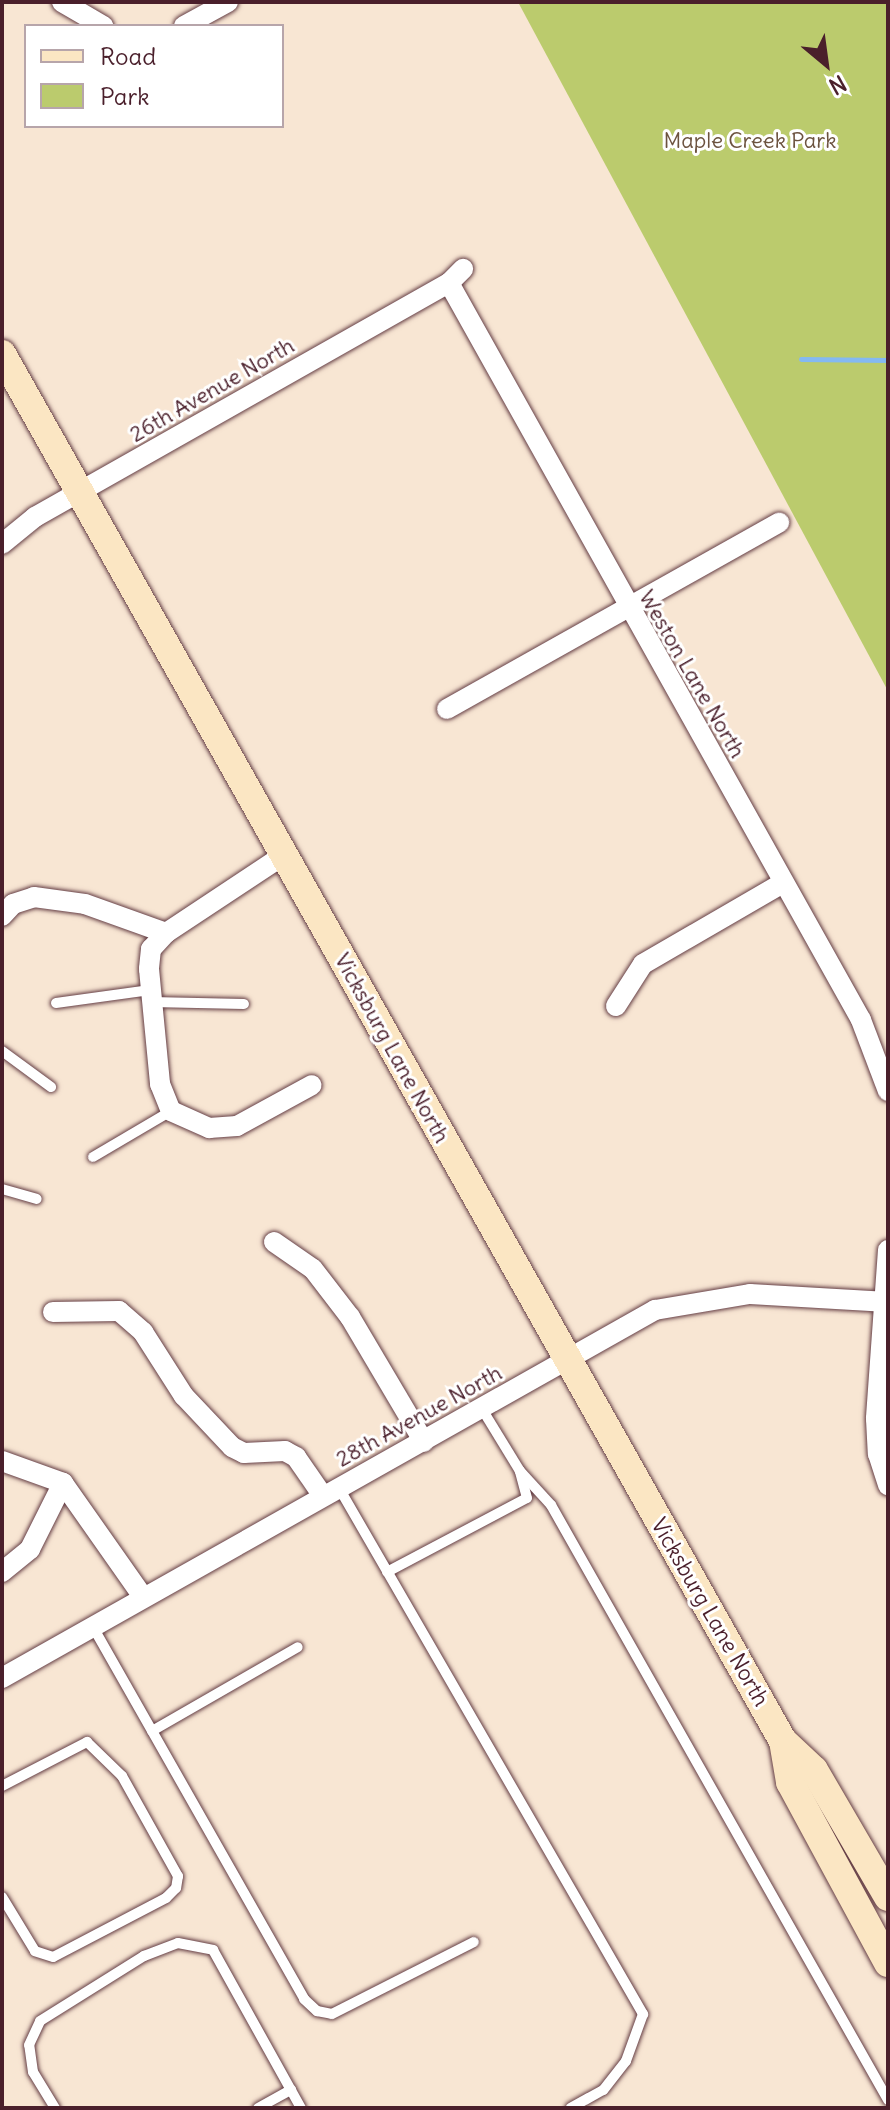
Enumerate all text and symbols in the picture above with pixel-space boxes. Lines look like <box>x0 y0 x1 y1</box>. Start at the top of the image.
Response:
legend <box>24 24 284 128</box>
north arrow <box>786 24 866 104</box>
text: Road <box>100 41 156 71</box>
text: N <box>824 69 851 101</box>
text: Park <box>100 81 150 111</box>
park label: Maple Creek Park <box>663 128 837 154</box>
street label: 26th Avenue North <box>125 332 299 448</box>
street label: Weston Lane North <box>633 585 751 763</box>
street label: Vicksburg Lane North <box>329 948 455 1148</box>
street label: 28th Avenue North <box>331 1359 507 1473</box>
street label: Vicksburg Lane North <box>645 1513 775 1711</box>

